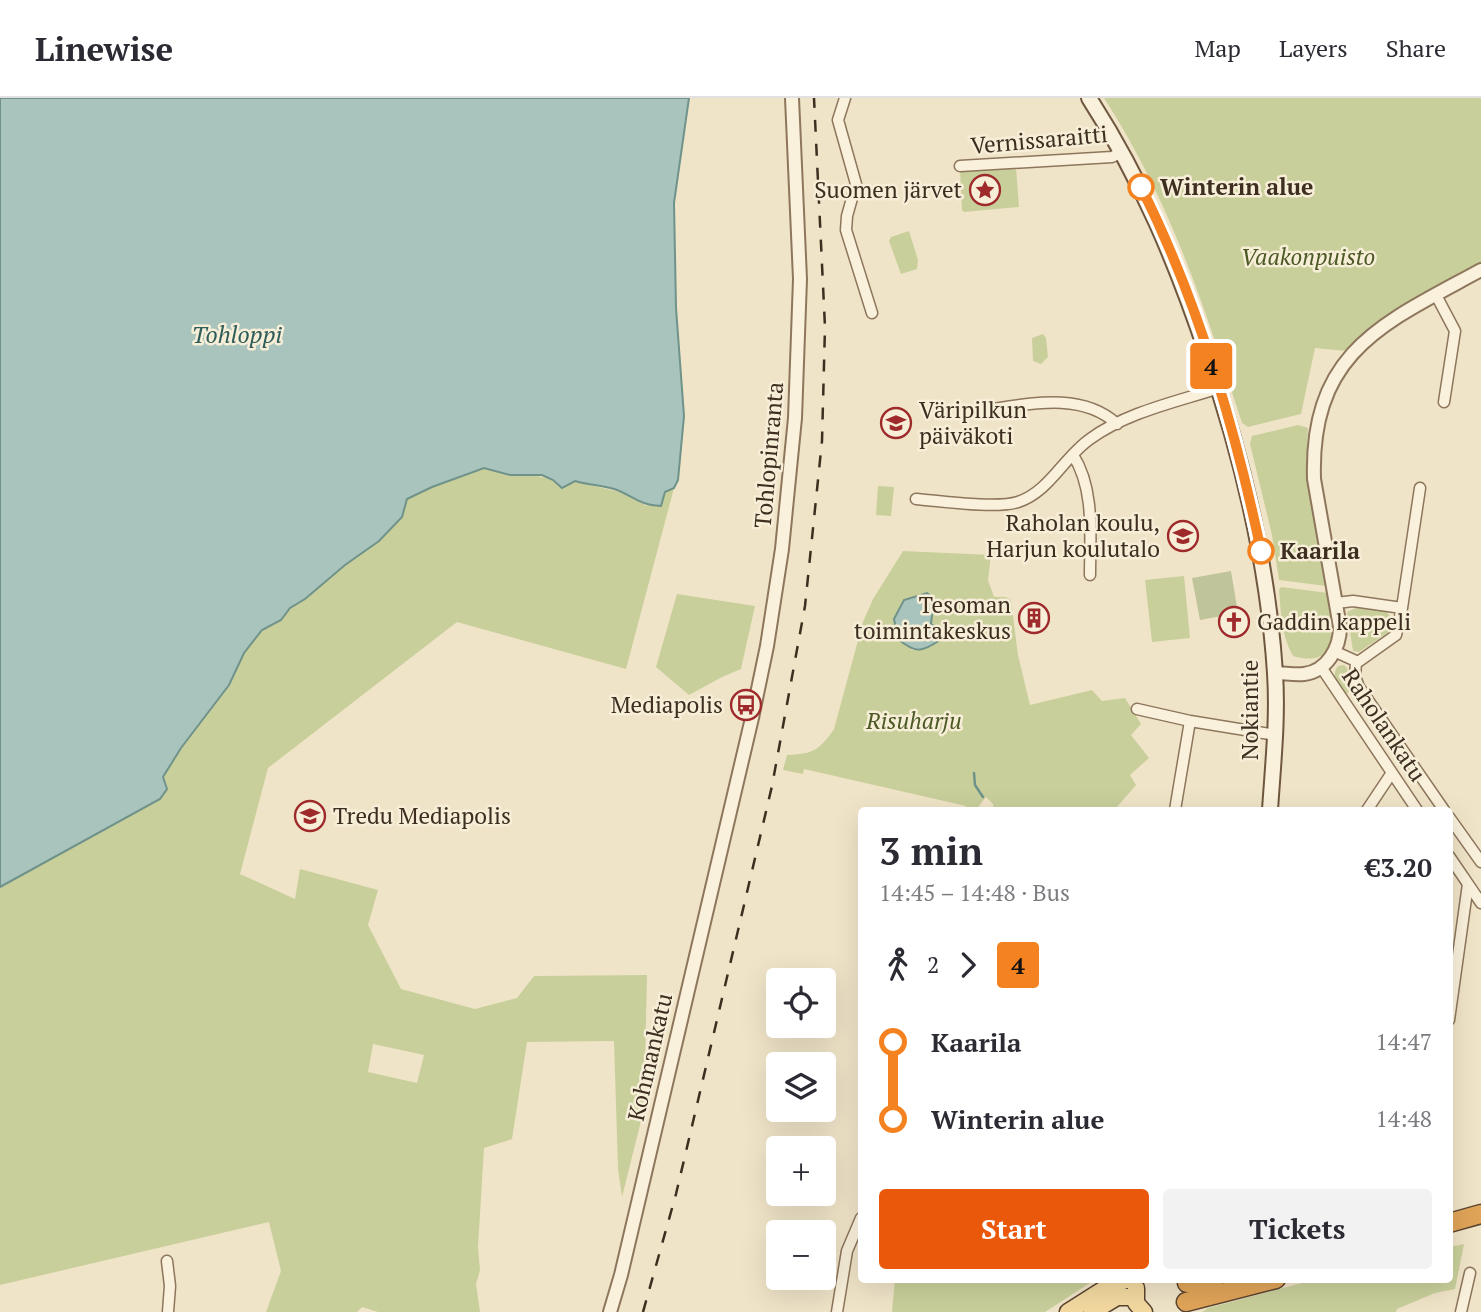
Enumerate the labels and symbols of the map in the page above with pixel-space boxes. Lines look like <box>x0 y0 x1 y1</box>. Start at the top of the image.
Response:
street label: Vernissaraitti <box>969 118 1109 161</box>
place label: Winterin alue <box>1160 171 1313 202</box>
place icon: Suomen järvet <box>968 173 1002 207</box>
place label: Suomen järvet <box>814 174 962 205</box>
marker: Winterin alue <box>1128 174 1154 200</box>
park label: Vaakonpuisto <box>1241 241 1375 272</box>
water label: Tohloppi <box>192 318 283 350</box>
line badge: 4 <box>1188 343 1234 389</box>
street label: Tohlopinranta <box>747 380 790 529</box>
place label: Väripilkun päiväkoti <box>919 394 1027 451</box>
school or university icon: Väripilkun päiväkoti <box>879 406 913 440</box>
place label: Raholan koulu, Harjun koulutalo <box>986 507 1160 564</box>
school or university icon: Raholan koulu, Harjun koulutalo <box>1166 519 1200 553</box>
place label: Kaarila <box>1280 535 1360 566</box>
marker: Kaarila <box>1248 538 1274 564</box>
place label: Tesoman toimintakeskus <box>854 589 1011 646</box>
building icon: Tesoman toimintakeskus <box>1017 601 1051 635</box>
church icon: Gaddin kappeli <box>1217 605 1251 639</box>
place label: Gaddin kappeli <box>1257 606 1411 637</box>
street label: Nokiantie <box>1234 660 1265 760</box>
street label: Raholankatu <box>1335 662 1434 787</box>
bus stop icon: Mediapolis <box>729 688 763 722</box>
place label: Mediapolis <box>611 689 723 720</box>
park label: Risuharju <box>865 705 962 736</box>
school or university icon: Tredu Mediapolis <box>293 799 327 833</box>
place label: Tredu Mediapolis <box>333 800 511 831</box>
street label: Kohmankatu <box>620 990 679 1124</box>

